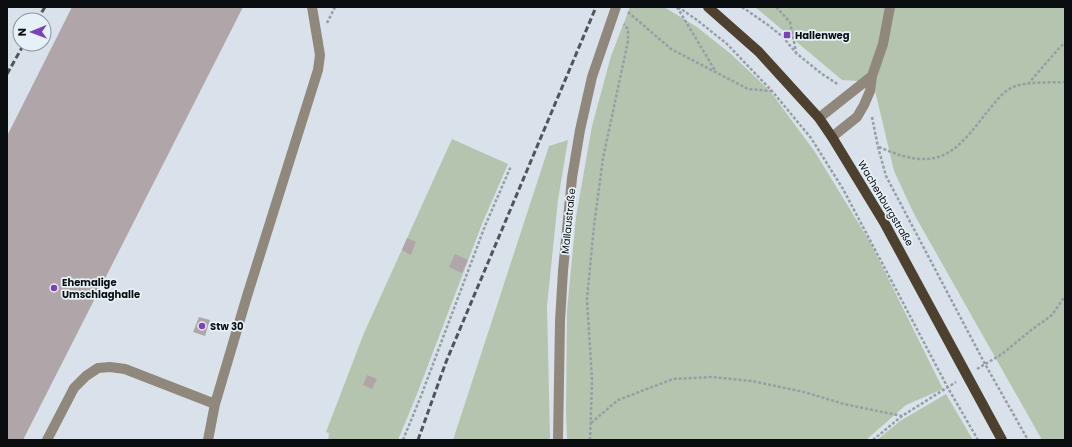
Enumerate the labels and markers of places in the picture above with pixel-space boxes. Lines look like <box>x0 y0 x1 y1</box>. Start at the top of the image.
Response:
place label: Hallenweg <box>795 28 850 43</box>
marker: Hallenweg <box>782 30 792 40</box>
place label: Ehemalige Umschlaghalle <box>62 275 140 302</box>
marker: Ehemalige Umschlaghalle <box>49 283 59 293</box>
place label: Stw 30 <box>210 319 244 334</box>
marker: Stw 30 <box>197 321 207 331</box>

